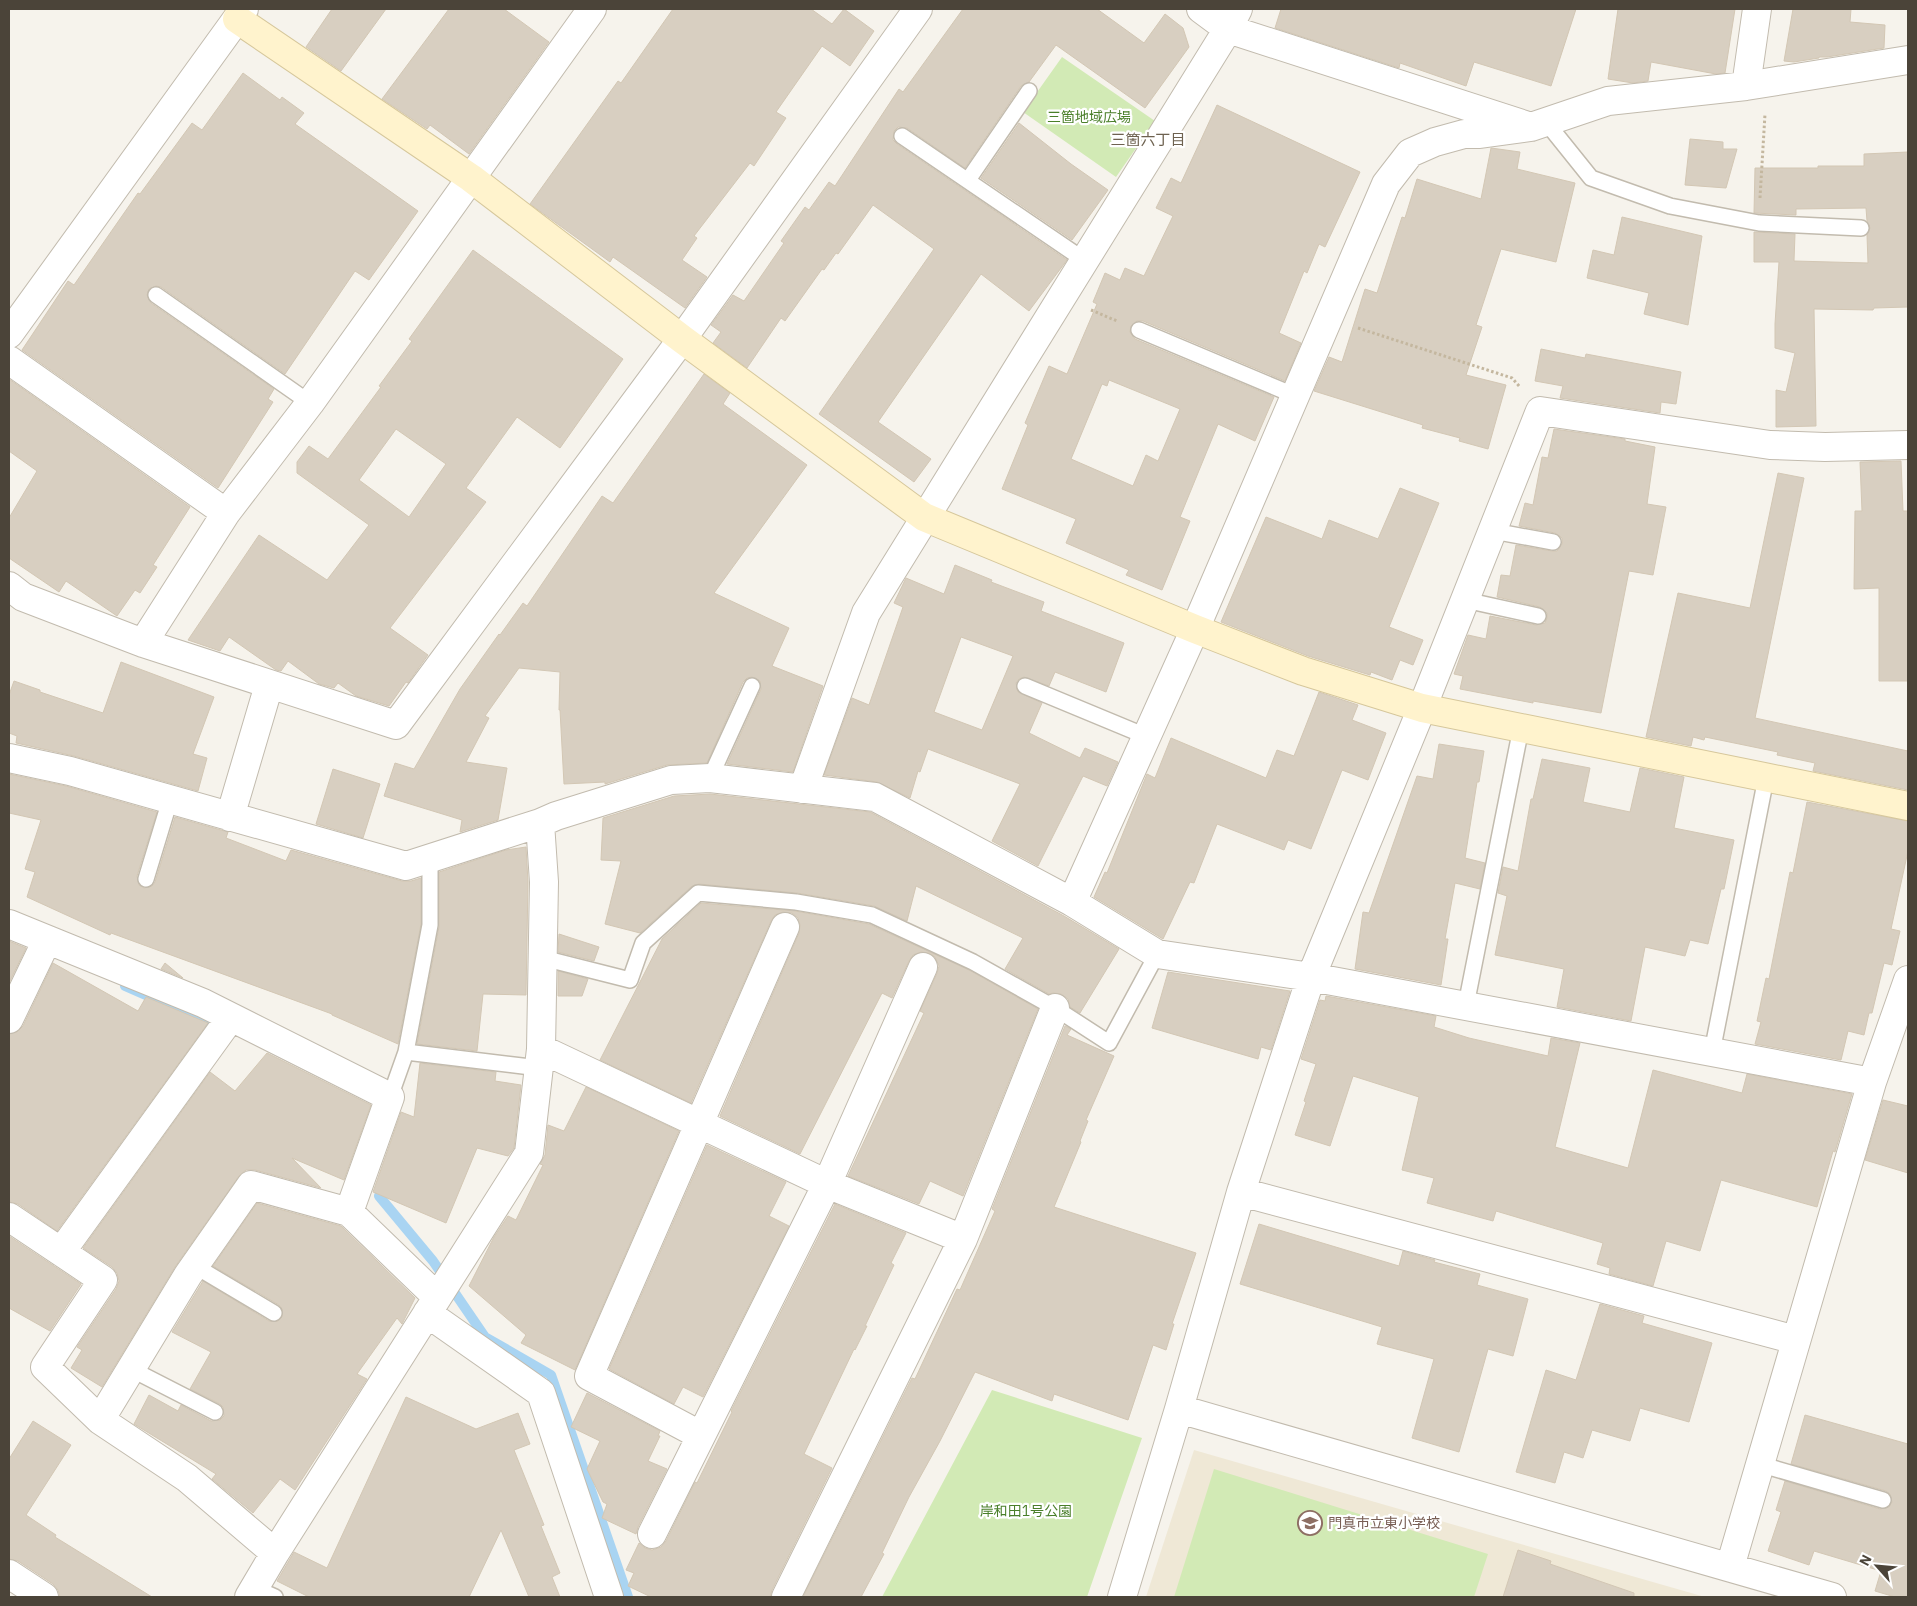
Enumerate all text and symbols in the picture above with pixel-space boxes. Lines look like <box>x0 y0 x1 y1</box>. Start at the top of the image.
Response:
park label: 三箇地域広場 <box>1047 108 1131 126</box>
district label: 三箇六丁目 <box>1110 130 1186 149</box>
park label: 岸和田1号公園 <box>980 1502 1072 1520</box>
school or university icon: 門真市立東小学校 <box>1297 1510 1323 1536</box>
place label: 門真市立東小学校 <box>1328 1514 1440 1532</box>
north arrow <box>1852 1541 1902 1591</box>
text: N <box>1855 1551 1876 1569</box>

